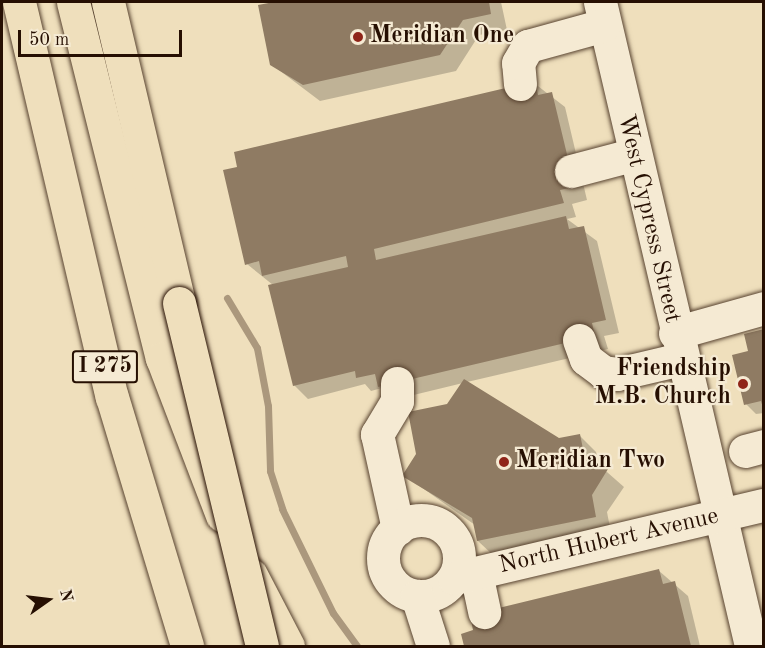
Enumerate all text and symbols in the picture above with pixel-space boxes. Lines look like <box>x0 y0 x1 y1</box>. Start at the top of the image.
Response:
scale bar <box>21 18 184 56</box>
place label: Meridian One <box>370 23 514 51</box>
marker: Meridian One <box>351 30 365 44</box>
text: 50 m <box>29 31 69 49</box>
street label: West Cypress Street <box>610 112 686 326</box>
road number: I 275 <box>70 348 140 386</box>
place label: Friendship M.B. Church <box>595 356 731 412</box>
marker: Friendship M.B. Church <box>736 377 750 391</box>
place label: Meridian Two <box>516 448 665 476</box>
marker: Meridian Two <box>497 455 511 469</box>
street label: North Hubert Avenue <box>496 503 722 581</box>
north arrow <box>18 570 78 630</box>
text: N <box>56 588 75 604</box>

